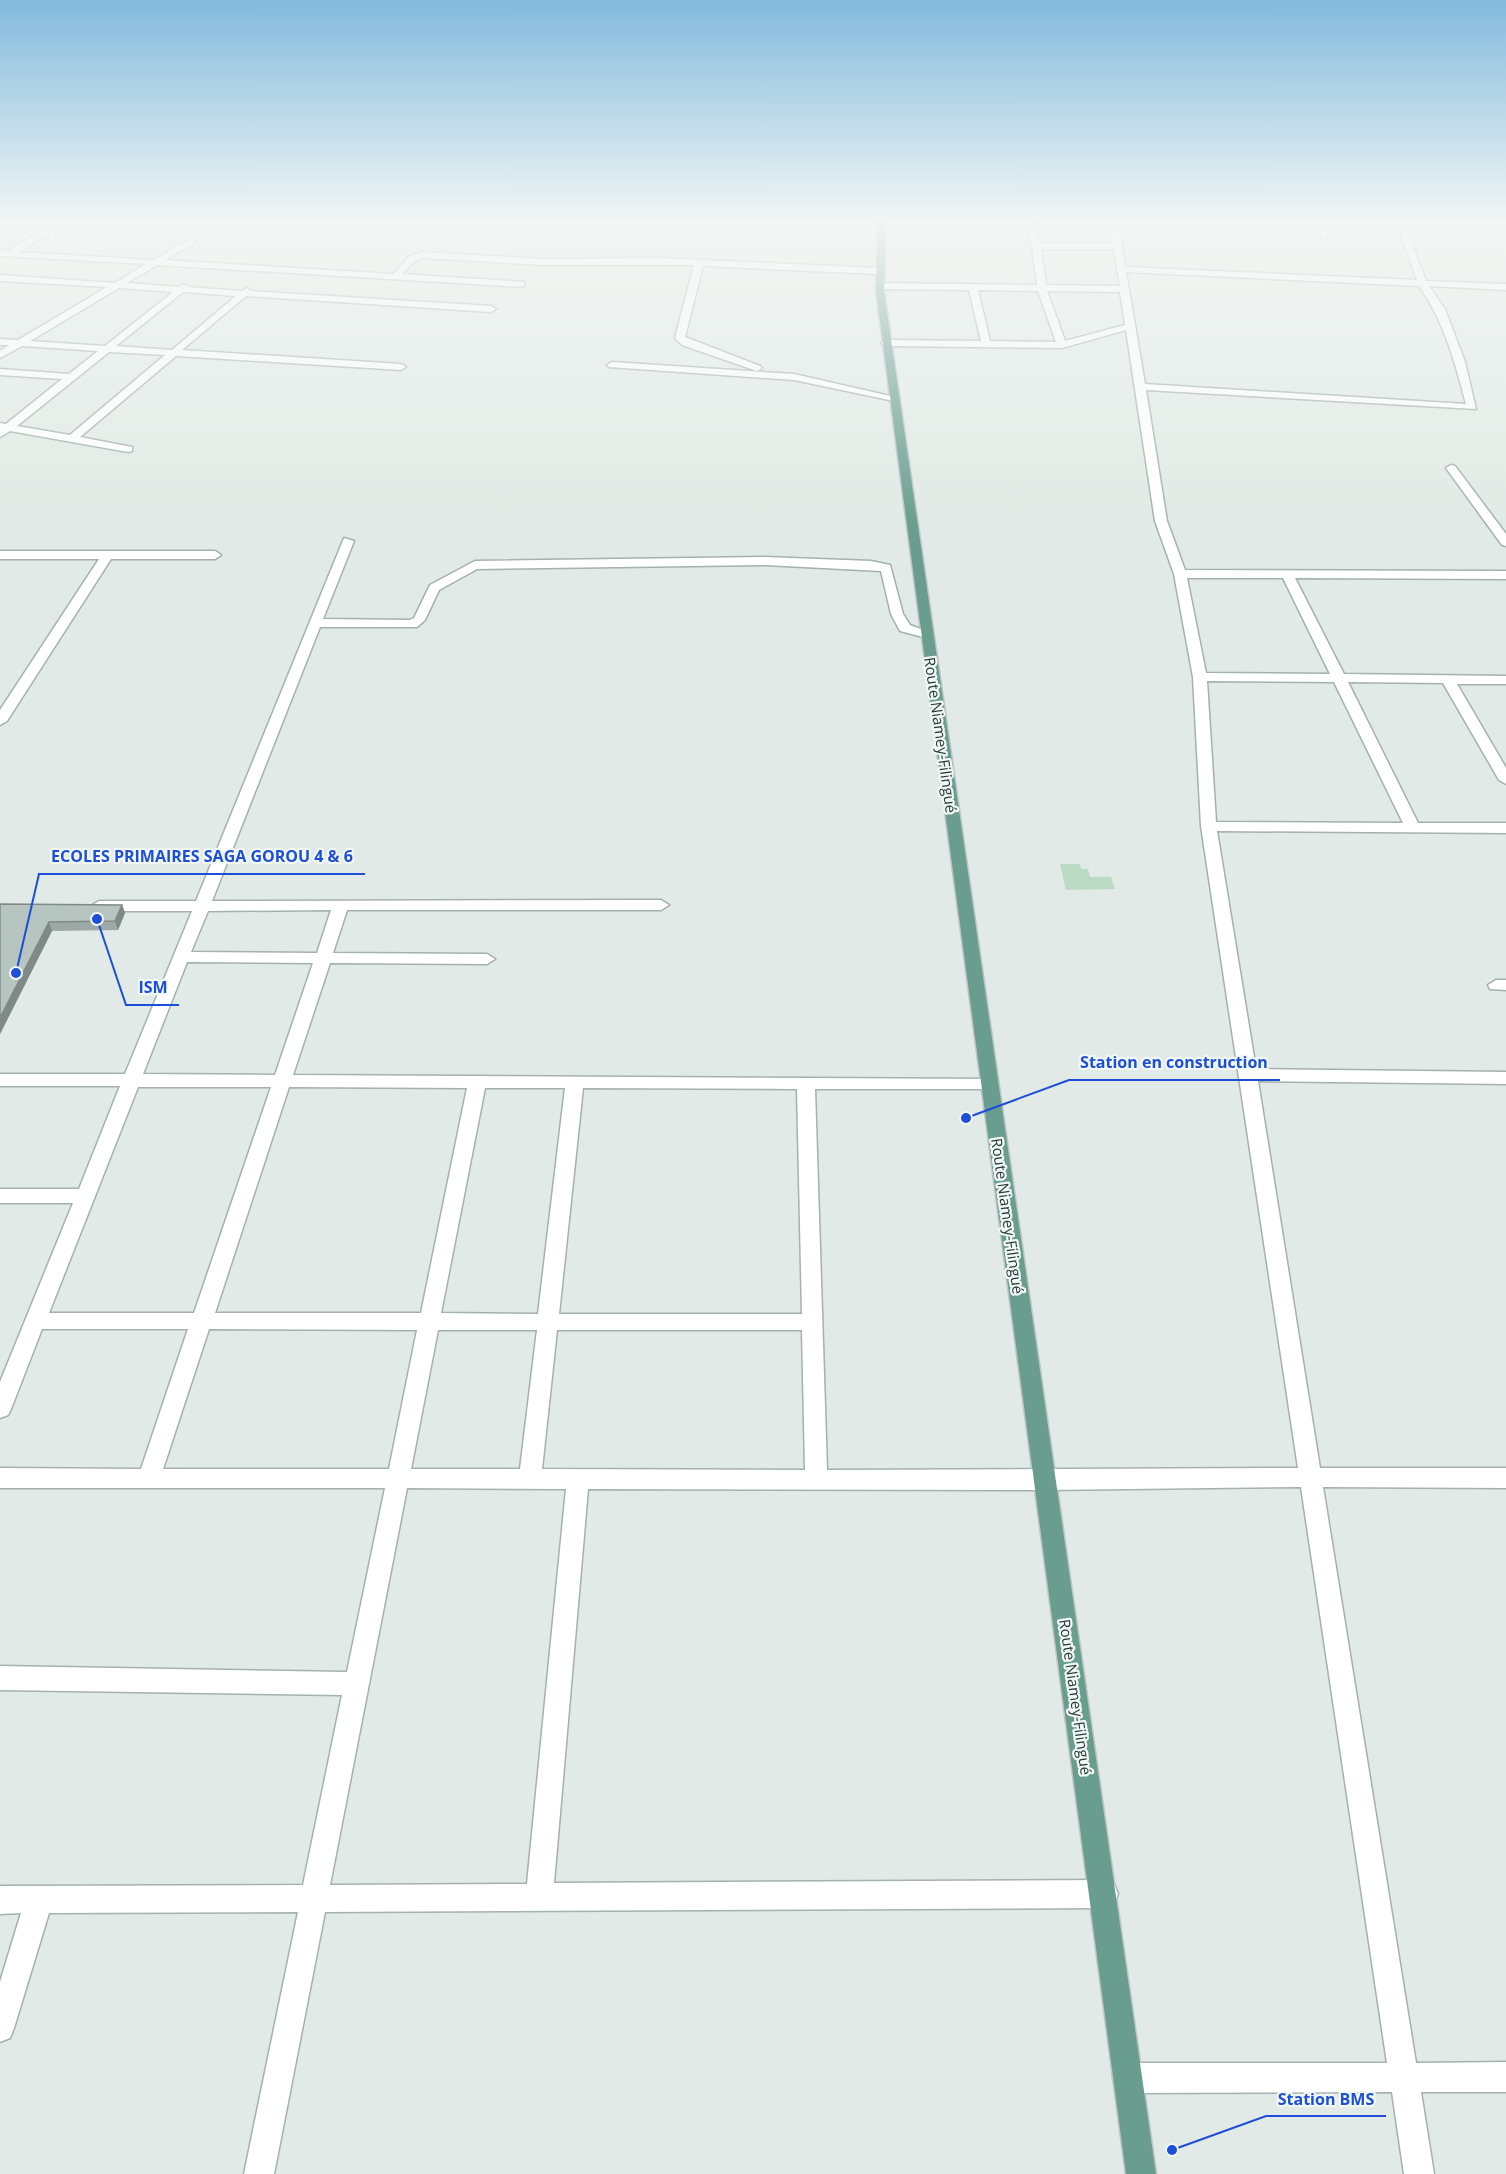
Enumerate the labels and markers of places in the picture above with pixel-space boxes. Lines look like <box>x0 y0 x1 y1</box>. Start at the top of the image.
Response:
callout: ECOLES PRIMAIRES SAGA GOROU 4 & 6 <box>39 840 365 874</box>
callout: ISM <box>126 971 179 1005</box>
callout: Station en construction <box>1069 1046 1280 1080</box>
callout: Station BMS <box>1266 2082 1386 2116</box>

